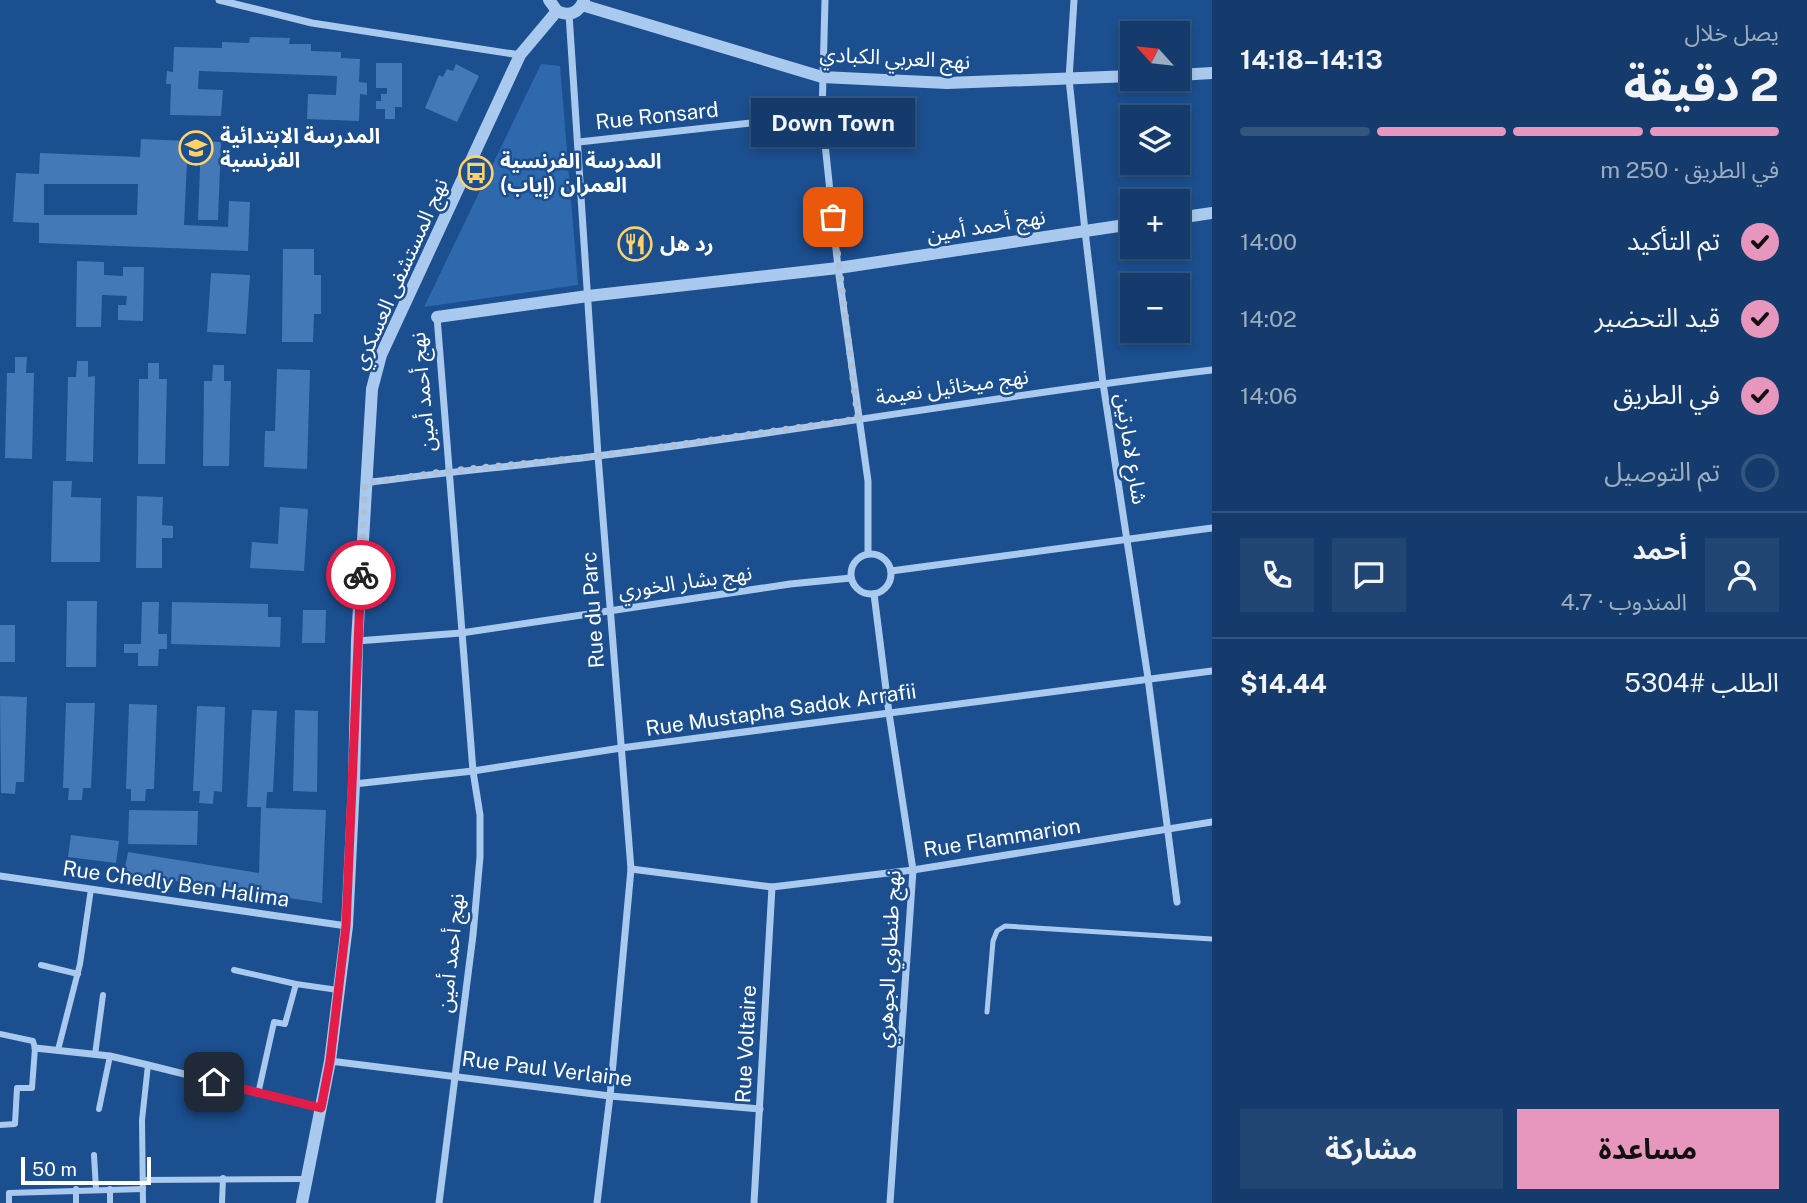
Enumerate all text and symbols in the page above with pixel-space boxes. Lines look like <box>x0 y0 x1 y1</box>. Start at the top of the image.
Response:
text: يصل خلال <box>1685 19 1779 46</box>
north arrow <box>1120 21 1190 91</box>
map controls <box>1120 21 1190 343</box>
street label: نهج العربي الكبادي <box>819 41 971 78</box>
text: 14:13–14:18 <box>1240 44 1383 75</box>
text: 2 دقيقة <box>1624 57 1779 111</box>
street label: Rue Ronsard <box>594 97 720 134</box>
callout: Down Town <box>751 98 915 147</box>
button: layers <box>1120 105 1190 175</box>
text: Down Town <box>771 109 895 136</box>
place label: المدرسة الابتدائية الفرنسية <box>220 123 380 172</box>
school or university icon: المدرسة الابتدائية الفرنسية <box>177 129 215 167</box>
place label: المدرسة الفرنسية العمران (إياب) <box>500 148 662 199</box>
bus stop icon: المدرسة الفرنسية العمران (إياب) <box>457 154 495 192</box>
text: في الطريق · 250 m <box>1600 156 1779 183</box>
street label: نهج المستشفى العسكري <box>346 174 456 375</box>
pin <box>803 187 863 247</box>
button: + <box>1120 189 1190 259</box>
icon: bag <box>814 198 852 236</box>
street label: نهج أحمد أمين <box>925 204 1048 250</box>
icon: check <box>1741 223 1779 261</box>
restaurant icon: رد هل <box>616 225 654 263</box>
text: تم التأكيد <box>1627 225 1720 256</box>
text: 14:00 <box>1240 228 1297 255</box>
place label: رد هل <box>660 231 714 256</box>
button: − <box>1120 273 1190 343</box>
icon: check <box>1741 300 1779 338</box>
text: قيد التحضير <box>1595 302 1720 333</box>
text: 14:02 <box>1240 305 1297 332</box>
street label: نهج أحمد أمين <box>405 331 443 453</box>
street label: نهج ميخائيل نعيمة <box>874 363 1030 413</box>
icon: check <box>1741 377 1779 415</box>
text: في الطريق <box>1613 379 1720 410</box>
text: 14:06 <box>1240 382 1297 409</box>
street label: شارع لامارتين <box>1107 392 1153 507</box>
text: تم التوصيل <box>1604 456 1720 487</box>
text: أحمد <box>1633 534 1687 565</box>
button: phone <box>1240 538 1314 612</box>
button: chat <box>1332 538 1406 612</box>
button: person <box>1705 538 1779 612</box>
courier <box>326 540 396 610</box>
street label: Rue du Parc <box>576 551 609 669</box>
icon: bike <box>342 556 380 594</box>
street label: نهج بشار الخوري <box>616 560 754 607</box>
text: المندوب · 4.7 <box>1560 588 1687 615</box>
text: الطلب #5304 <box>1624 667 1779 698</box>
text: $14.44 <box>1240 668 1327 699</box>
street label: Rue Mustapha Sadok Arrafii <box>644 678 918 741</box>
street label: Rue Flammarion <box>922 813 1082 862</box>
street label: Rue Chedly Ben Halima <box>61 855 291 912</box>
street label: نهج طنطاوي الجوهري <box>871 869 910 1049</box>
street label: نهج أحمد أمين <box>432 892 472 1014</box>
street label: Rue Voltaire <box>730 984 761 1104</box>
street label: Rue Paul Verlaine <box>460 1046 634 1091</box>
pin <box>184 1052 244 1112</box>
icon: home <box>195 1063 233 1101</box>
button: مشاركة <box>1240 1109 1503 1189</box>
button: مساعدة <box>1517 1109 1779 1189</box>
scale bar <box>21 1154 150 1186</box>
text: 50 m <box>32 1158 77 1180</box>

